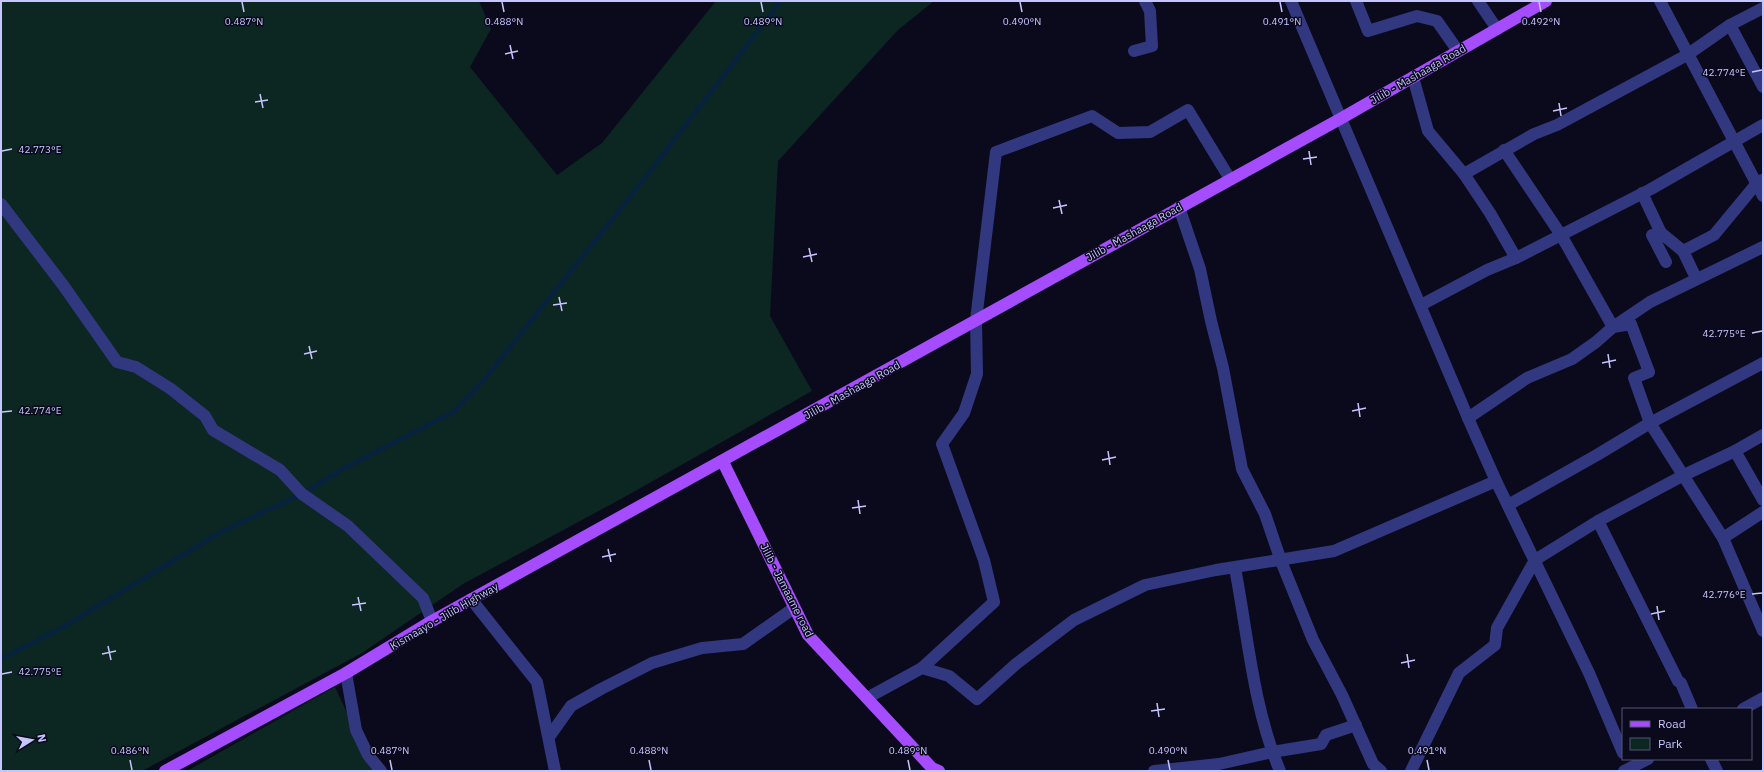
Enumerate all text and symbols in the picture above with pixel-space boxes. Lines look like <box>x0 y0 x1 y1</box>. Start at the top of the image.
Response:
text: 0.487°N <box>225 15 263 28</box>
text: 0.488°N <box>485 15 523 28</box>
text: 0.489°N <box>744 15 782 28</box>
text: 0.490°N <box>1003 15 1041 28</box>
text: 0.491°N <box>1263 15 1301 28</box>
text: 0.492°N <box>1522 15 1560 28</box>
street label: Jilib - Mashaaga Road <box>1368 41 1468 107</box>
text: 42.774°E <box>1702 66 1746 79</box>
text: 42.773°E <box>18 143 62 156</box>
street label: Jilib - Mashaaga Road <box>1083 200 1185 264</box>
text: 42.775°E <box>1702 327 1746 340</box>
street label: Jilib - Mashaaga Road <box>801 358 903 422</box>
text: 42.774°E <box>18 404 62 417</box>
street label: Jilib - Jamaame road <box>757 541 817 639</box>
street label: Kismaayo - Jilib Highway <box>387 579 501 653</box>
text: 42.776°E <box>1702 588 1746 601</box>
text: 42.775°E <box>18 665 62 678</box>
legend <box>1622 708 1752 760</box>
text: Road <box>1658 716 1686 731</box>
north arrow <box>12 720 52 760</box>
text: N <box>34 733 49 743</box>
text: Park <box>1658 736 1683 751</box>
text: 0.486°N <box>111 744 149 757</box>
text: 0.487°N <box>371 744 409 757</box>
text: 0.488°N <box>630 744 668 757</box>
text: 0.489°N <box>889 744 927 757</box>
text: 0.490°N <box>1149 744 1187 757</box>
text: 0.491°N <box>1408 744 1446 757</box>

